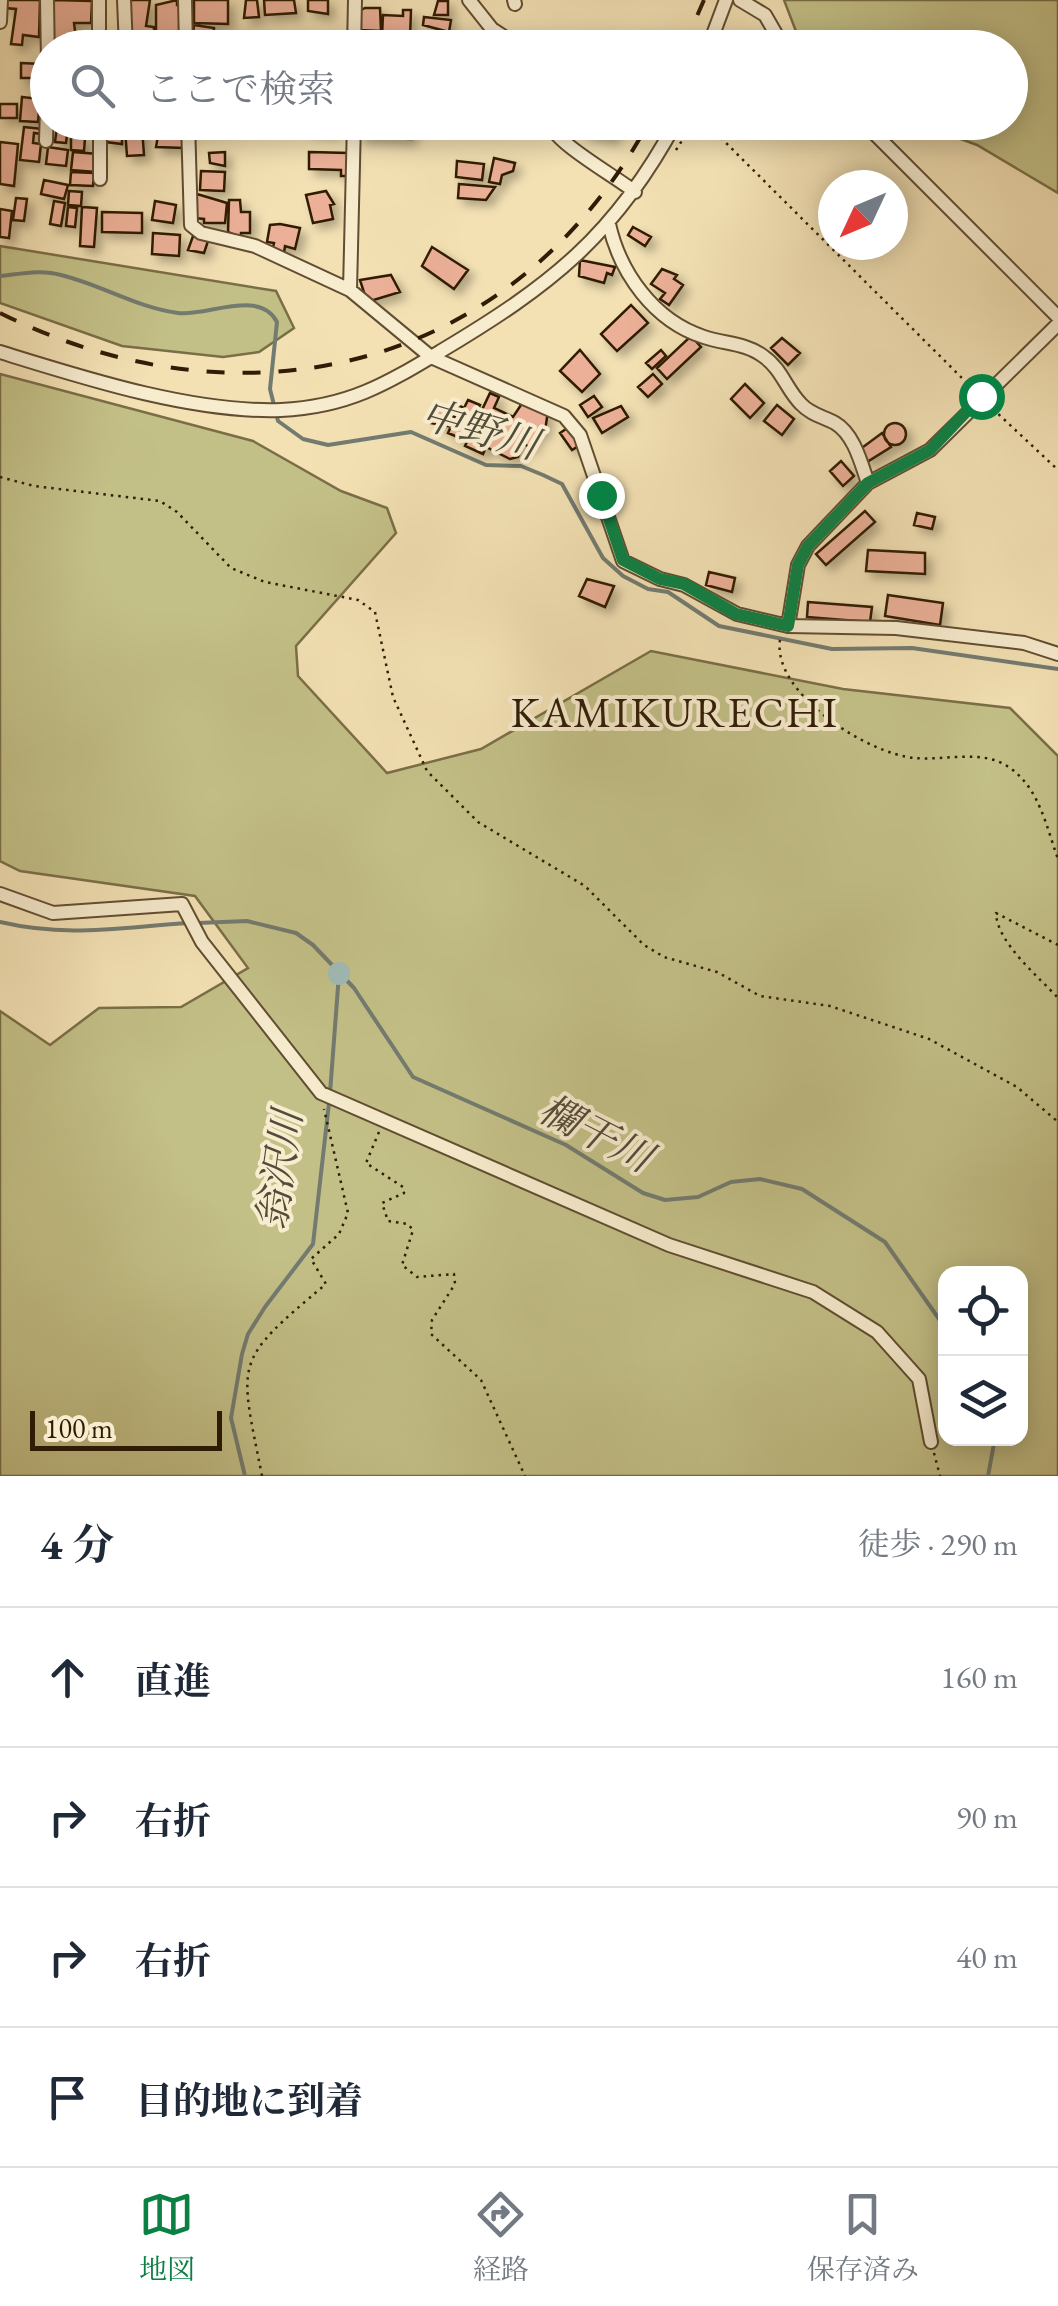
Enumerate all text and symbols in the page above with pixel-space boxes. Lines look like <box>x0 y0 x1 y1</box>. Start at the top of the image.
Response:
search box <box>30 30 1028 140</box>
icon: search <box>65 58 120 113</box>
text: ここで検索 <box>145 64 335 113</box>
north arrow <box>818 170 908 260</box>
route start <box>959 374 1005 420</box>
water label: 中野川 <box>415 387 549 472</box>
route end <box>579 473 625 519</box>
district label: KAMIKURECHI <box>511 685 839 740</box>
water label: 欄干川 <box>531 1083 665 1185</box>
water label: 翁沢川 <box>245 1103 314 1233</box>
map controls <box>938 1266 1028 1446</box>
button: locate <box>938 1266 1028 1356</box>
button: layers <box>938 1356 1028 1446</box>
scale bar <box>30 1406 222 1450</box>
text: 100 m <box>45 1410 113 1446</box>
text: 4 分 <box>40 1517 114 1572</box>
text: 徒歩 · 290 m <box>857 1523 1018 1565</box>
icon: ahead <box>40 1650 95 1705</box>
text: 直進 <box>135 1656 211 1705</box>
text: 160 m <box>941 1656 1018 1698</box>
icon: right <box>40 1790 95 1845</box>
text: 右折 <box>135 1796 211 1845</box>
text: 90 m <box>956 1796 1018 1838</box>
icon: right <box>40 1930 95 1985</box>
text: 右折 <box>135 1936 211 1985</box>
text: 40 m <box>956 1936 1018 1978</box>
icon: arrive <box>40 2070 95 2125</box>
text: 目的地に到着 <box>135 2076 363 2125</box>
tab: 地図 <box>139 2187 195 2287</box>
tab: 経路 <box>473 2187 529 2287</box>
tab: 保存済み <box>807 2187 919 2287</box>

